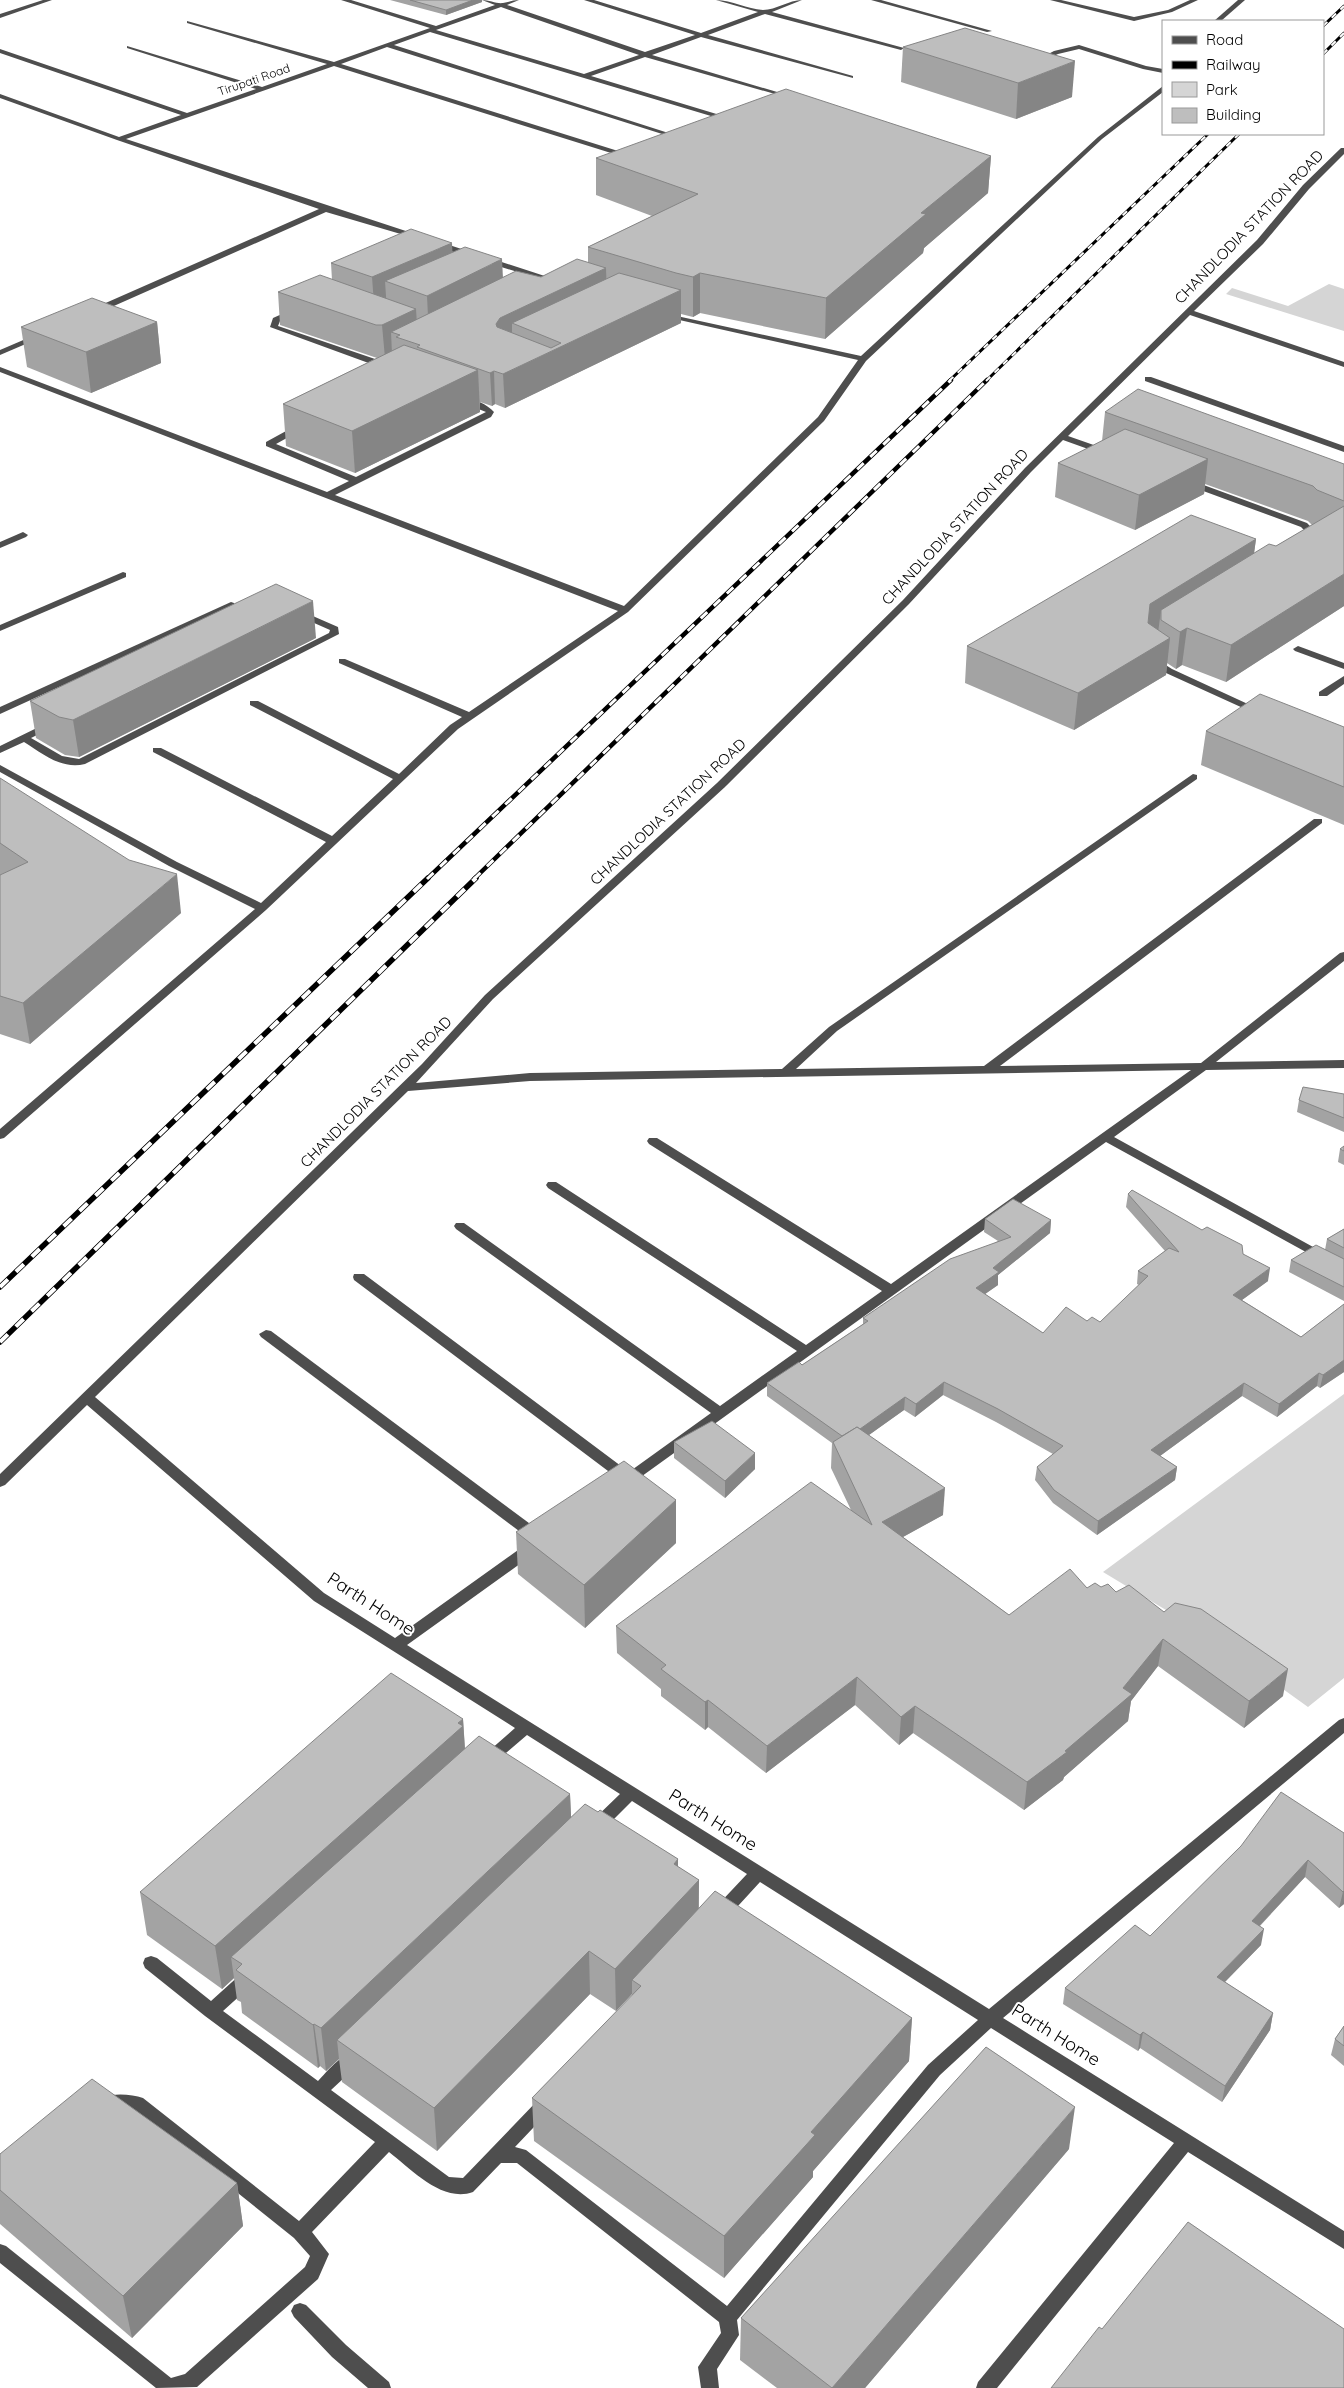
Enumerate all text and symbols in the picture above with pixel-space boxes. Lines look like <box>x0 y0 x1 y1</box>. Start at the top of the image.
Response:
legend <box>1162 20 1324 135</box>
text: Road <box>1206 30 1243 49</box>
text: Railway <box>1206 55 1261 74</box>
street label: Tirupati Road <box>216 60 292 99</box>
text: Park <box>1206 80 1238 99</box>
text: Building <box>1206 105 1261 124</box>
street label: CHANDLODIA STATION ROAD <box>1170 146 1327 308</box>
street label: CHANDLODIA STATION ROAD <box>877 445 1032 609</box>
street label: CHANDLODIA STATION ROAD <box>586 734 750 889</box>
street label: CHANDLODIA STATION ROAD <box>296 1012 456 1171</box>
street label: Parth Home <box>323 1567 420 1640</box>
street label: Parth Home <box>665 1783 762 1856</box>
street label: Parth Home <box>1008 1998 1105 2071</box>

